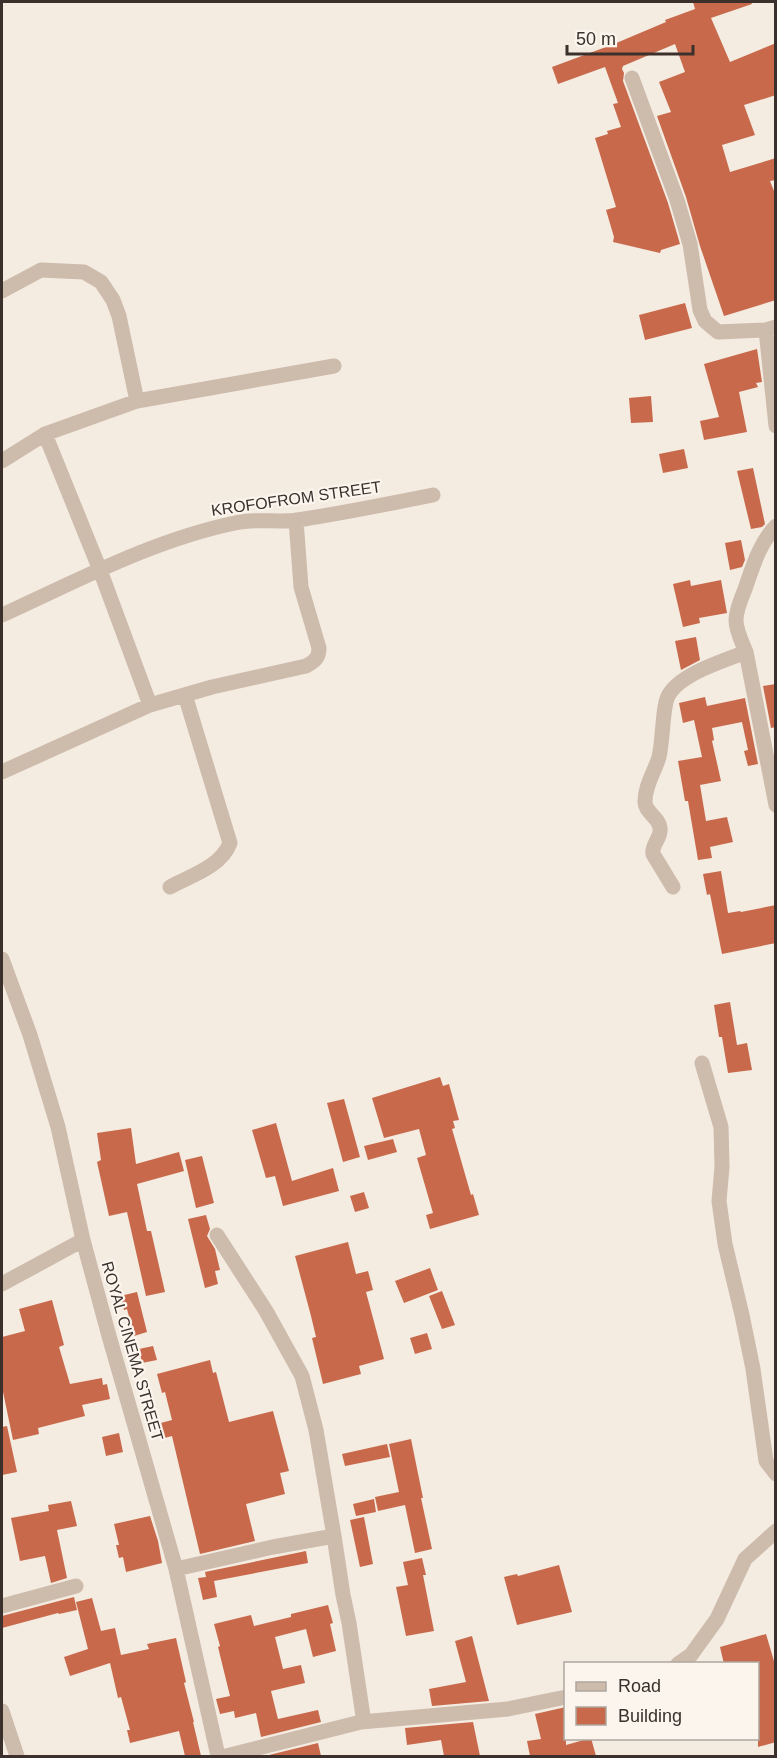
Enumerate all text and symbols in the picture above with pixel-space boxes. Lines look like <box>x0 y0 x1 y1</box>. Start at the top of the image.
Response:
scale bar <box>567 18 693 56</box>
text: 50 m <box>576 29 616 49</box>
street label: KROFOFROM STREET <box>210 478 382 519</box>
street label: ROYAL CINEMA STREET <box>99 1259 166 1443</box>
legend <box>564 1662 759 1740</box>
text: Road <box>618 1676 661 1696</box>
text: Building <box>618 1706 682 1726</box>

